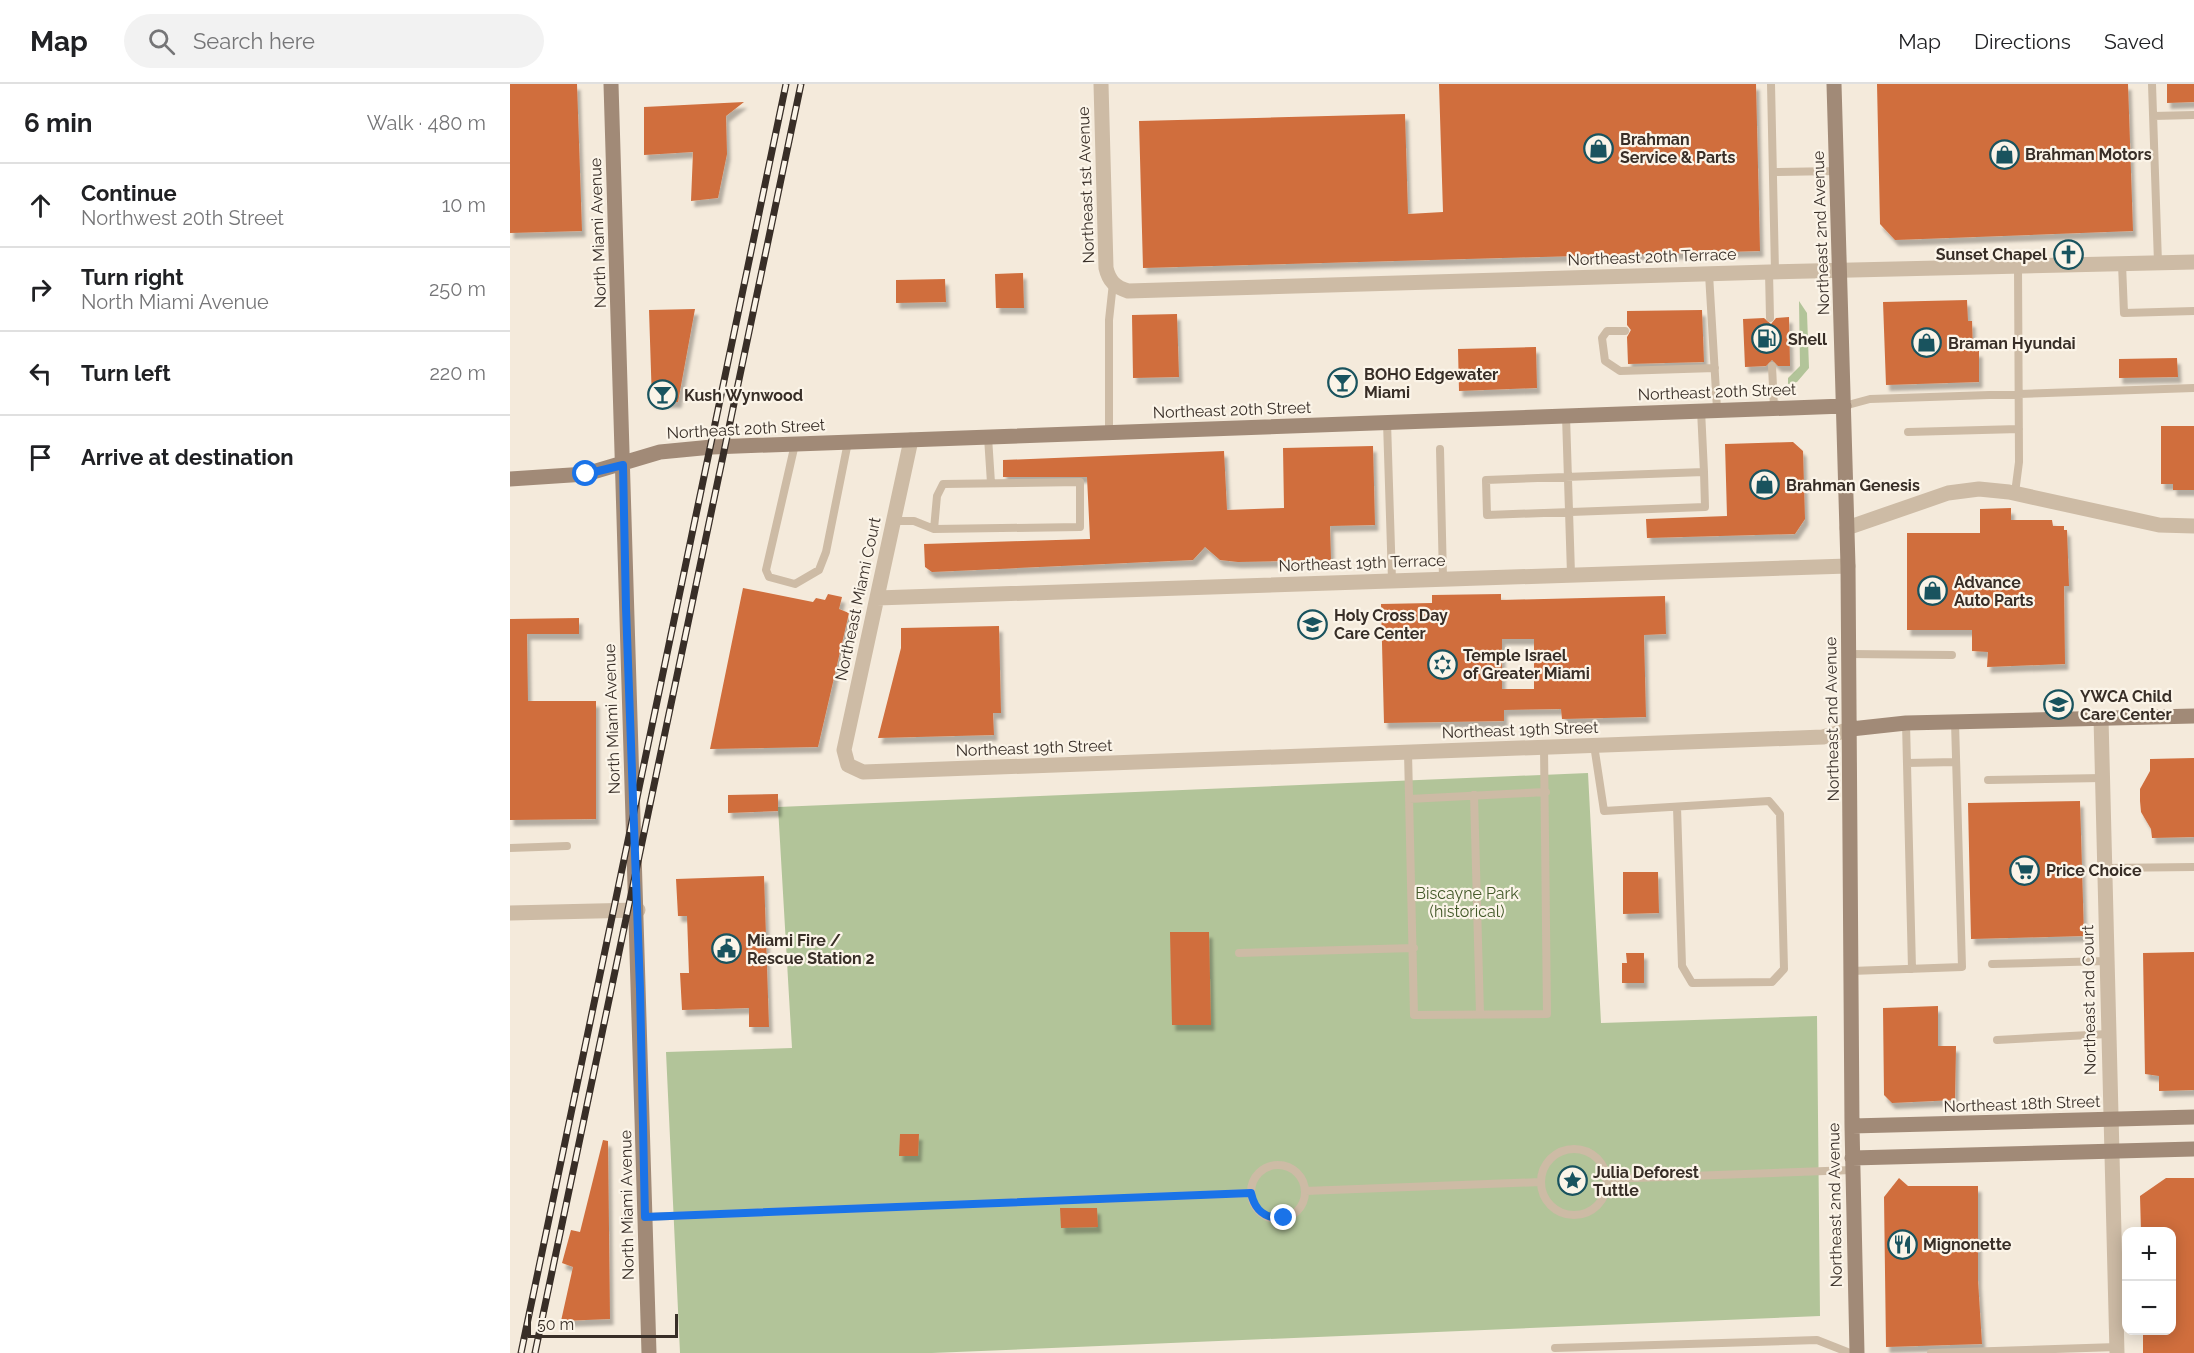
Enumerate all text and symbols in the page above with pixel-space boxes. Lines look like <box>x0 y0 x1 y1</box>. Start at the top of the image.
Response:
search box <box>124 14 544 68</box>
text: Map <box>30 25 88 58</box>
icon: search <box>145 25 178 58</box>
text: Search here <box>193 28 315 54</box>
text: Map <box>1898 29 1941 54</box>
text: Directions <box>1974 29 2071 54</box>
text: Saved <box>2104 29 2164 54</box>
street label: Northeast 1st Avenue <box>1074 106 1098 264</box>
text: 6 min <box>24 108 93 138</box>
text: Walk · 480 m <box>367 111 486 135</box>
place label: Brahman Service & Parts <box>1620 130 1735 167</box>
shop icon: Brahman Service & Parts <box>1583 132 1615 164</box>
shop icon: Brahman Motors <box>1988 138 2020 170</box>
place label: Brahman Motors <box>2025 145 2152 164</box>
street label: Northeast 2nd Avenue <box>1809 150 1833 316</box>
street label: North Miami Avenue <box>586 158 610 308</box>
text: Continue <box>81 180 177 206</box>
icon: ahead <box>24 189 57 222</box>
text: 10 m <box>442 193 486 217</box>
text: Northwest 20th Street <box>81 206 284 230</box>
church icon: Sunset Chapel <box>2052 238 2084 270</box>
street label: Northeast 20th Terrace <box>1567 245 1737 269</box>
place label: Sunset Chapel <box>1936 245 2048 264</box>
text: Turn right <box>81 264 184 290</box>
icon: right <box>24 273 57 306</box>
text: 250 m <box>429 277 486 301</box>
text: North Miami Avenue <box>81 290 269 314</box>
fuel station icon: Shell <box>1751 323 1783 355</box>
shop icon: Braman Hyundai <box>1911 327 1943 359</box>
place label: Shell <box>1788 330 1828 349</box>
place label: Braman Hyundai <box>1948 334 2076 353</box>
icon: left <box>24 357 57 390</box>
text: Turn left <box>81 360 171 386</box>
text: 220 m <box>429 361 486 385</box>
place label: BOHO Edgewater Miami <box>1364 365 1498 402</box>
bar icon: BOHO Edgewater Miami <box>1327 367 1359 399</box>
bar icon: Kush Wynwood <box>647 379 679 411</box>
street label: Northeast 20th Street <box>1637 380 1797 404</box>
place label: Kush Wynwood <box>684 386 803 405</box>
street label: Northeast 20th Street <box>1152 398 1312 422</box>
street label: Northeast 20th Street <box>666 415 826 443</box>
icon: arrive <box>24 441 57 474</box>
text: Arrive at destination <box>81 444 294 470</box>
route start <box>572 460 598 486</box>
shop icon: Brahman Genesis <box>1749 469 1781 501</box>
place label: Brahman Genesis <box>1786 476 1920 495</box>
street label: Northeast Miami Court <box>831 515 885 683</box>
street label: Northeast 19th Terrace <box>1278 551 1446 575</box>
place label: Advance Auto Parts <box>1954 573 2033 610</box>
shop icon: Advance Auto Parts <box>1917 575 1949 607</box>
place label: Holy Cross Day Care Center <box>1334 606 1448 643</box>
school or university icon: Holy Cross Day Care Center <box>1297 608 1329 640</box>
street label: Northeast 2nd Avenue <box>1821 637 1843 801</box>
street label: North Miami Avenue <box>600 644 624 794</box>
place label: Temple Israel of Greater Miami <box>1463 646 1590 683</box>
synagogue icon: Temple Israel of Greater Miami <box>1426 648 1458 680</box>
place label: YWCA Child Care Center <box>2080 687 2172 724</box>
school or university icon: YWCA Child Care Center <box>2043 689 2075 721</box>
street label: Northeast 19th Street <box>1441 718 1599 742</box>
street label: Northeast 19th Street <box>955 736 1113 760</box>
supermarket icon: Price Choice <box>2009 854 2041 886</box>
place label: Price Choice <box>2046 861 2142 880</box>
park label: Biscayne Park (historical) <box>1415 884 1519 921</box>
street label: Northeast 2nd Court <box>2078 924 2100 1075</box>
place label: Miami Fire / Rescue Station 2 <box>747 931 875 968</box>
public building icon: Miami Fire / Rescue Station 2 <box>710 933 742 965</box>
street label: Northeast 18th Street <box>1943 1092 2101 1116</box>
street label: Northeast 2nd Avenue <box>1824 1123 1846 1287</box>
street label: North Miami Avenue <box>616 1130 638 1280</box>
place label: Julia Deforest Tuttle <box>1593 1163 1699 1200</box>
place icon: Julia Deforest Tuttle <box>1556 1165 1588 1197</box>
route end <box>1270 1204 1296 1230</box>
map controls <box>2122 1227 2176 1335</box>
button: + <box>2122 1227 2176 1281</box>
restaurant icon: Mignonette <box>1886 1228 1918 1260</box>
place label: Mignonette <box>1923 1235 2012 1254</box>
button: − <box>2122 1281 2176 1335</box>
scale bar <box>528 1311 678 1338</box>
text: 50 m <box>537 1315 574 1334</box>

